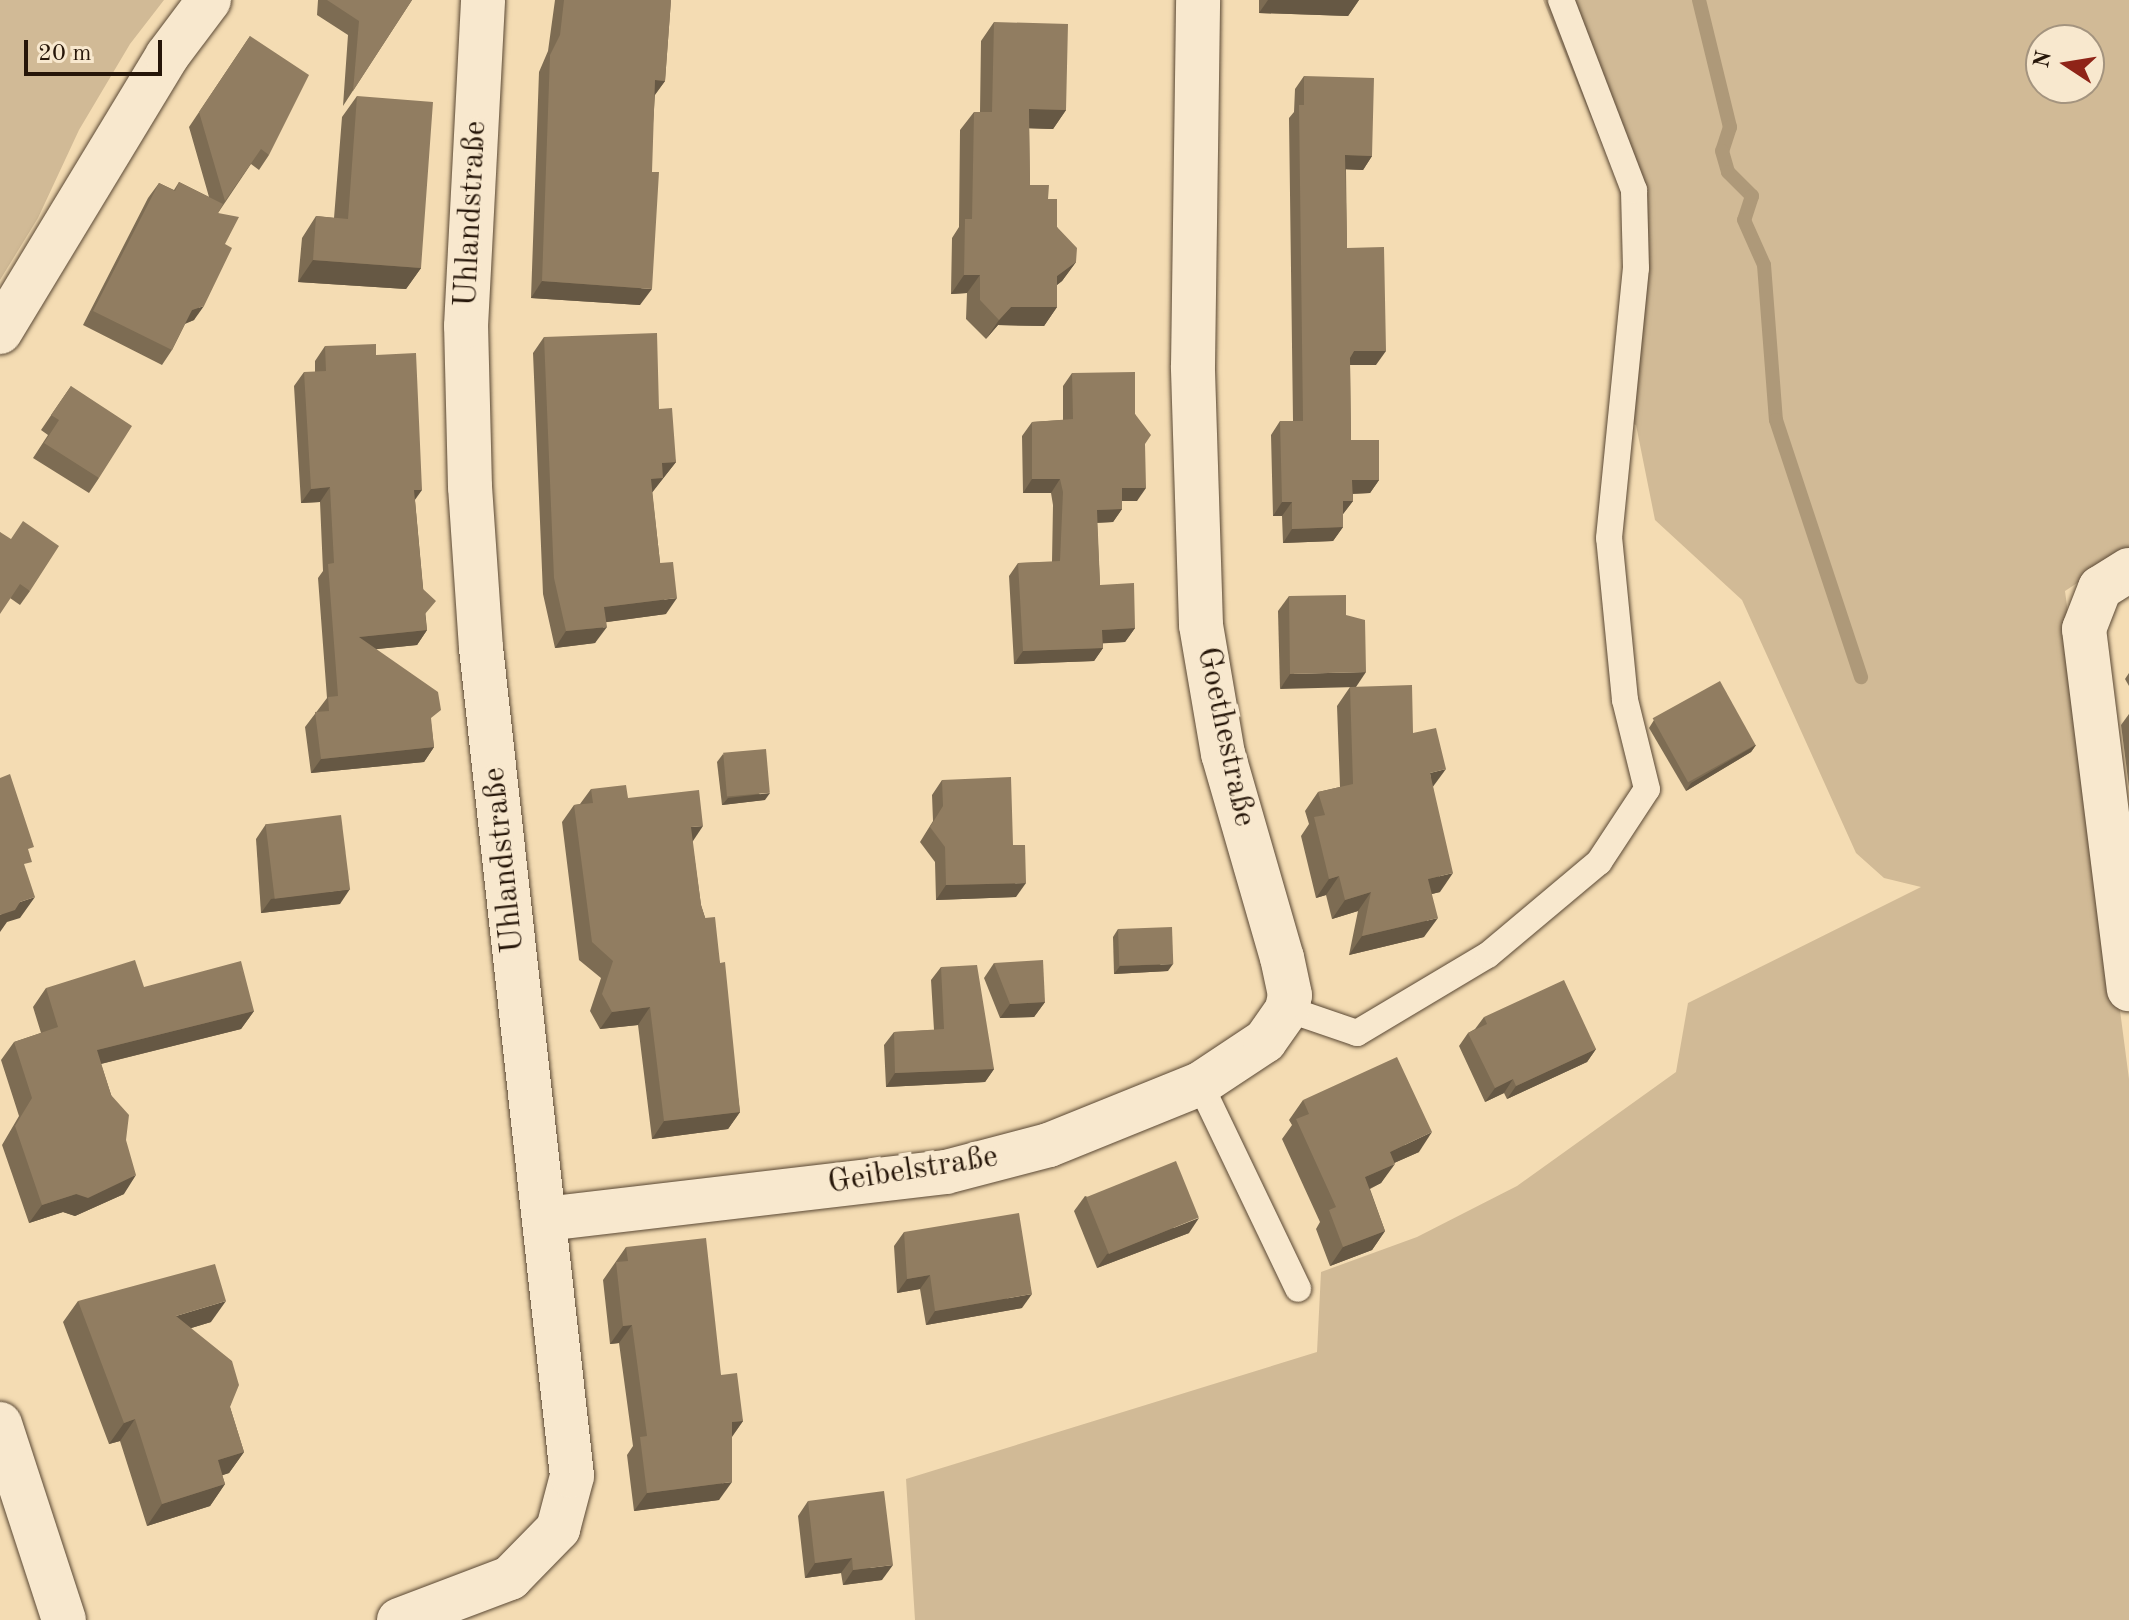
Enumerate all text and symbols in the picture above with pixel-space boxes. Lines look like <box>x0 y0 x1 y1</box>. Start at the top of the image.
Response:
scale bar <box>28 24 166 74</box>
north arrow <box>2025 24 2105 104</box>
text: 20 m <box>38 42 92 66</box>
text: N <box>2031 49 2056 70</box>
street label: Uhlandstraße <box>448 120 496 308</box>
street label: Goethestraße <box>1187 644 1263 830</box>
street label: Uhlandstraße <box>476 765 534 955</box>
street label: Geibelstraße <box>825 1139 1001 1203</box>

